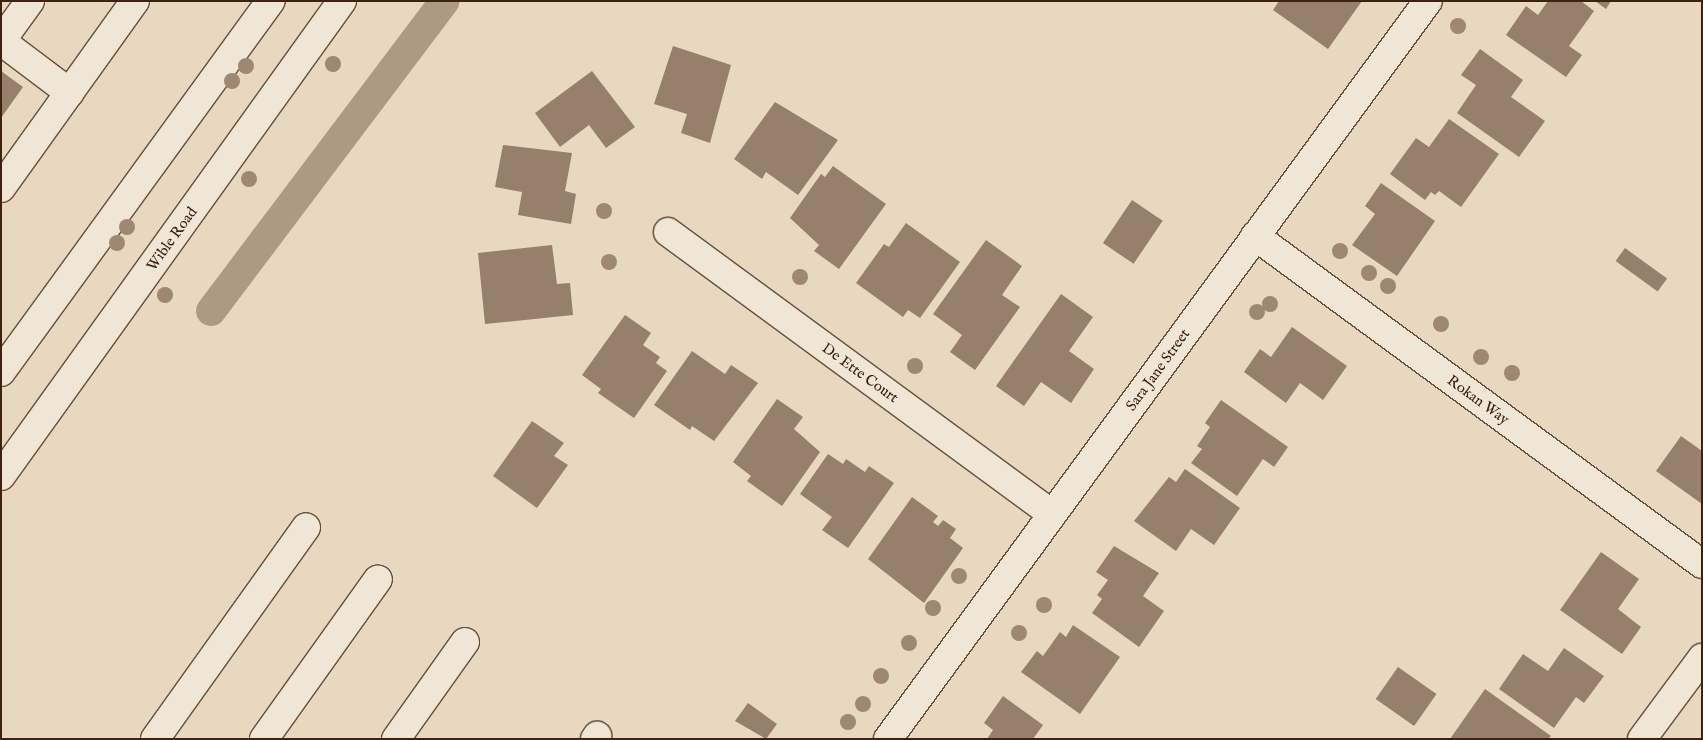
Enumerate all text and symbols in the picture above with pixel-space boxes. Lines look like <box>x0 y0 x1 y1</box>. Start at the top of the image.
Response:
street label: Wible Road <box>143 204 201 274</box>
street label: Sara Jane Street <box>1122 325 1194 415</box>
street label: De Ette Court <box>818 339 902 407</box>
street label: Rokan Way <box>1443 371 1513 429</box>

